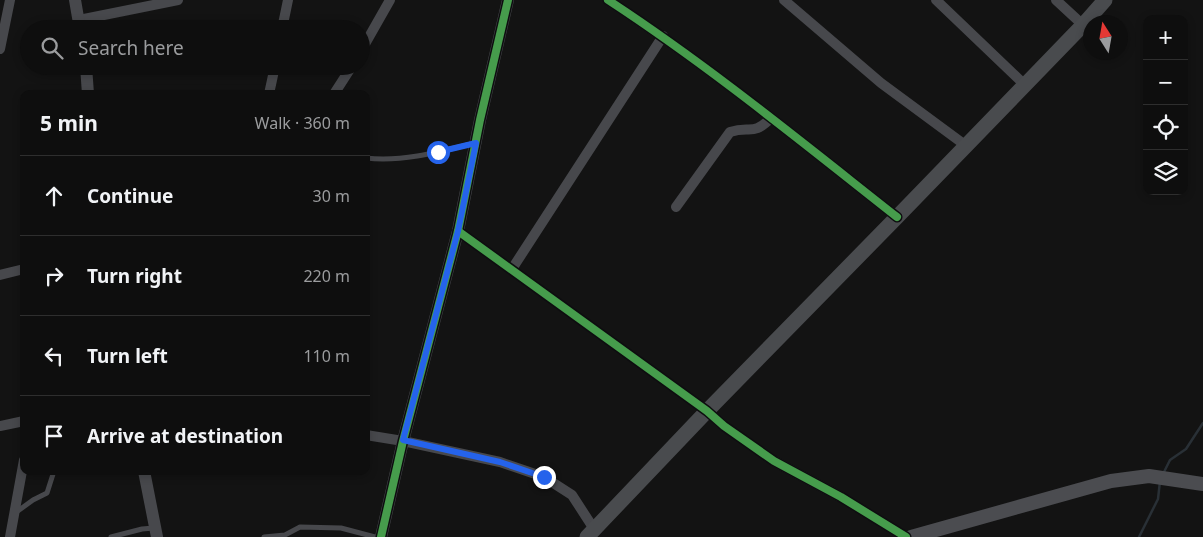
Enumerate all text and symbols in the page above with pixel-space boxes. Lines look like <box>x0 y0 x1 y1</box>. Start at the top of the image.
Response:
north arrow <box>1083 15 1128 60</box>
map controls <box>1143 15 1188 195</box>
button: + <box>1143 15 1188 60</box>
search box <box>20 20 370 75</box>
icon: search <box>38 34 66 62</box>
text: Search here <box>78 35 184 61</box>
button: − <box>1143 60 1188 105</box>
button: locate <box>1143 105 1188 150</box>
text: 5 min <box>40 109 98 137</box>
text: Walk · 360 m <box>255 112 350 134</box>
route start <box>427 141 450 164</box>
button: layers <box>1143 150 1188 195</box>
icon: ahead <box>40 182 68 210</box>
text: Continue <box>87 183 173 209</box>
text: 30 m <box>313 185 350 207</box>
icon: right <box>40 262 68 290</box>
text: Turn right <box>87 263 182 289</box>
text: 220 m <box>303 265 350 287</box>
icon: left <box>40 342 68 370</box>
text: Turn left <box>87 343 168 369</box>
text: 110 m <box>303 345 350 367</box>
icon: arrive <box>40 422 68 450</box>
text: Arrive at destination <box>87 423 283 449</box>
route end <box>533 466 556 489</box>

